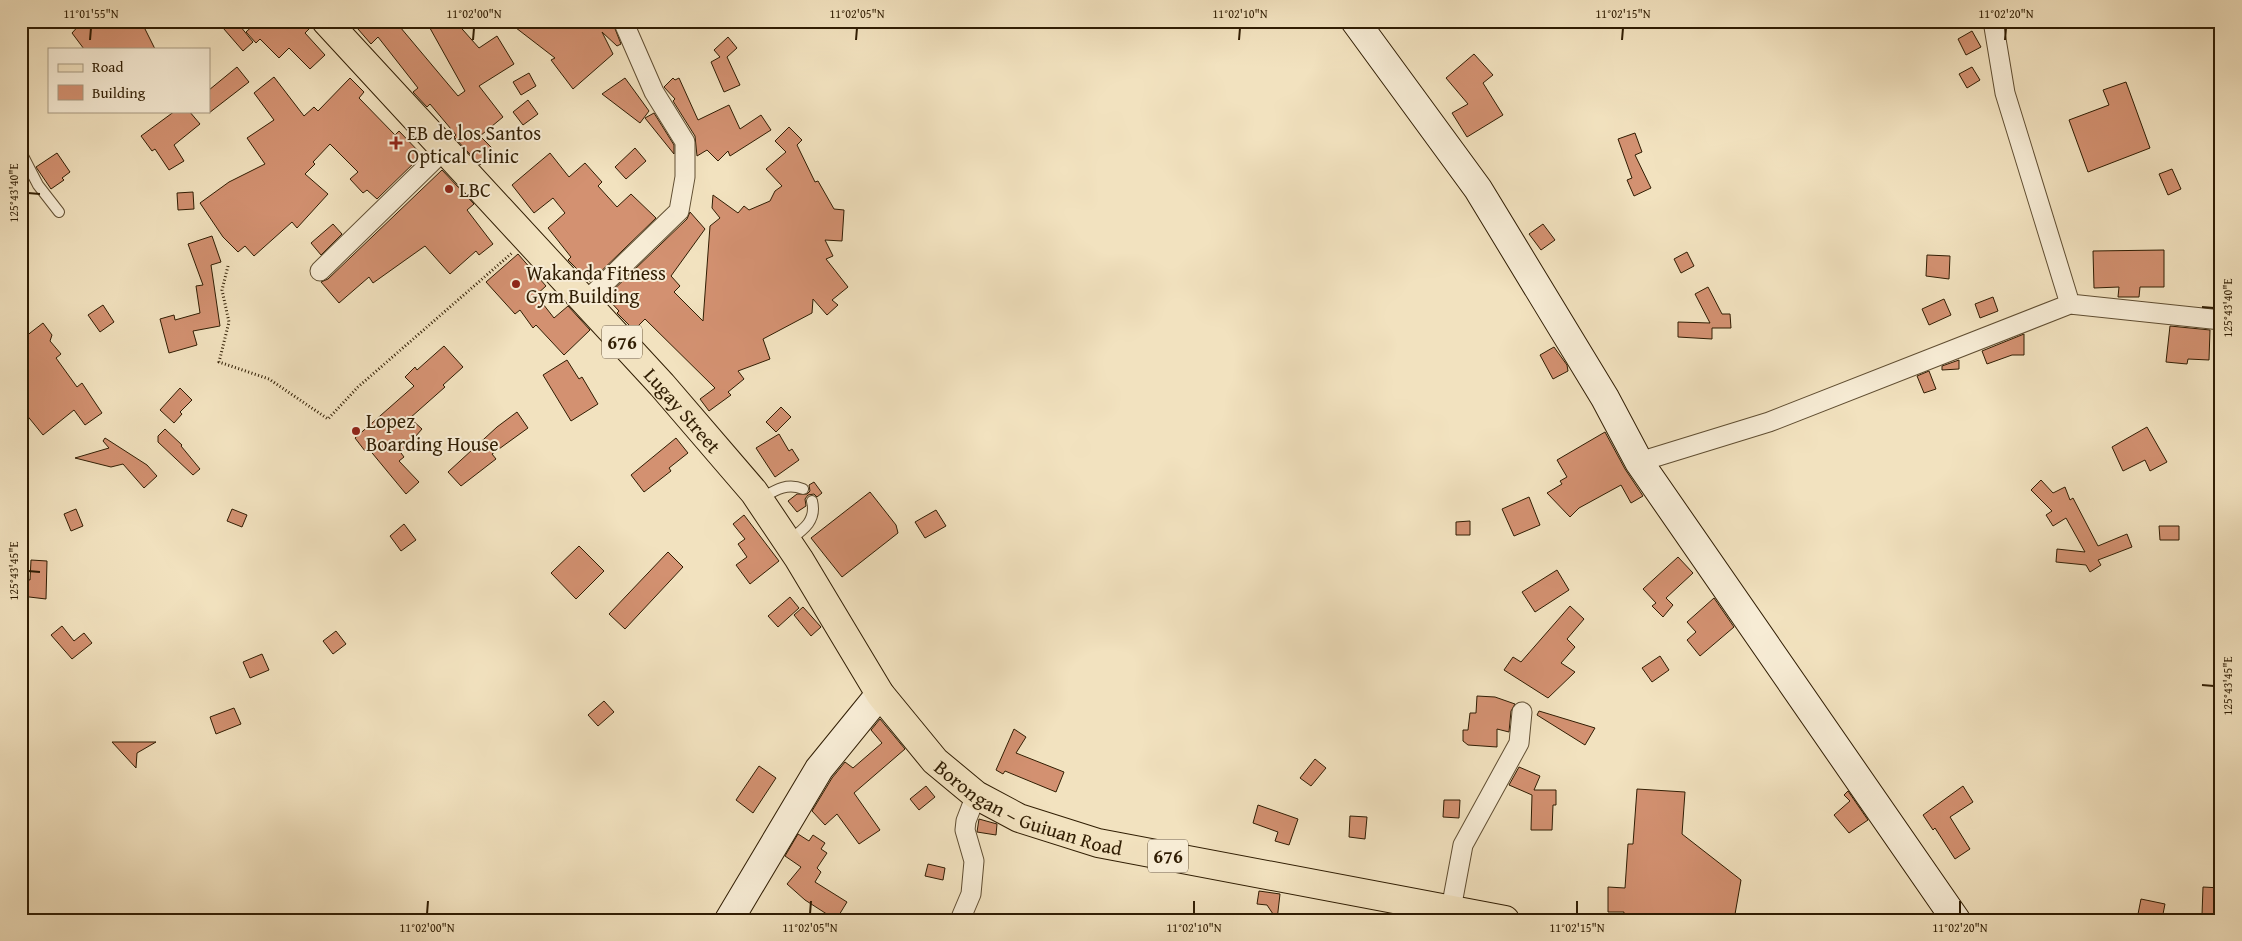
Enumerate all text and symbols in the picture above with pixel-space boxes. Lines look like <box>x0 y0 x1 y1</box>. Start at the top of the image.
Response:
text: 11°01'55"N <box>63 5 119 22</box>
text: 11°02'00"N <box>446 5 502 22</box>
text: 11°02'05"N <box>829 5 885 22</box>
text: 11°02'10"N <box>1212 5 1268 22</box>
text: 11°02'15"N <box>1595 5 1651 22</box>
text: 11°02'20"N <box>1978 5 2034 22</box>
legend <box>48 48 210 112</box>
text: Road <box>92 56 123 77</box>
text: Building <box>92 82 146 103</box>
place label: EB de los Santos Optical Clinic <box>407 118 541 170</box>
marker: EB de los Santos Optical Clinic <box>389 136 403 150</box>
text: 125°43'40"E <box>5 163 22 223</box>
place label: LBC <box>459 175 491 204</box>
marker: LBC <box>443 183 455 195</box>
place label: Wakanda Fitness Gym Building <box>526 258 666 310</box>
marker: Wakanda Fitness Gym Building <box>510 278 522 290</box>
text: 125°43'40"E <box>2219 278 2236 338</box>
road number: 676 <box>602 326 642 358</box>
street label: Lugay Street <box>638 361 728 459</box>
place label: Lopez Boarding House <box>366 406 499 458</box>
marker: Lopez Boarding House <box>350 425 362 437</box>
text: 125°43'45"E <box>5 541 22 601</box>
text: 125°43'45"E <box>2219 656 2236 716</box>
street label: Borongan – Guiuan Road <box>929 752 1125 862</box>
road number: 676 <box>1148 839 1188 872</box>
text: 11°02'00"N <box>399 919 455 936</box>
text: 11°02'05"N <box>782 919 838 936</box>
text: 11°02'10"N <box>1166 919 1222 936</box>
text: 11°02'15"N <box>1549 919 1605 936</box>
text: 11°02'20"N <box>1932 919 1988 936</box>

